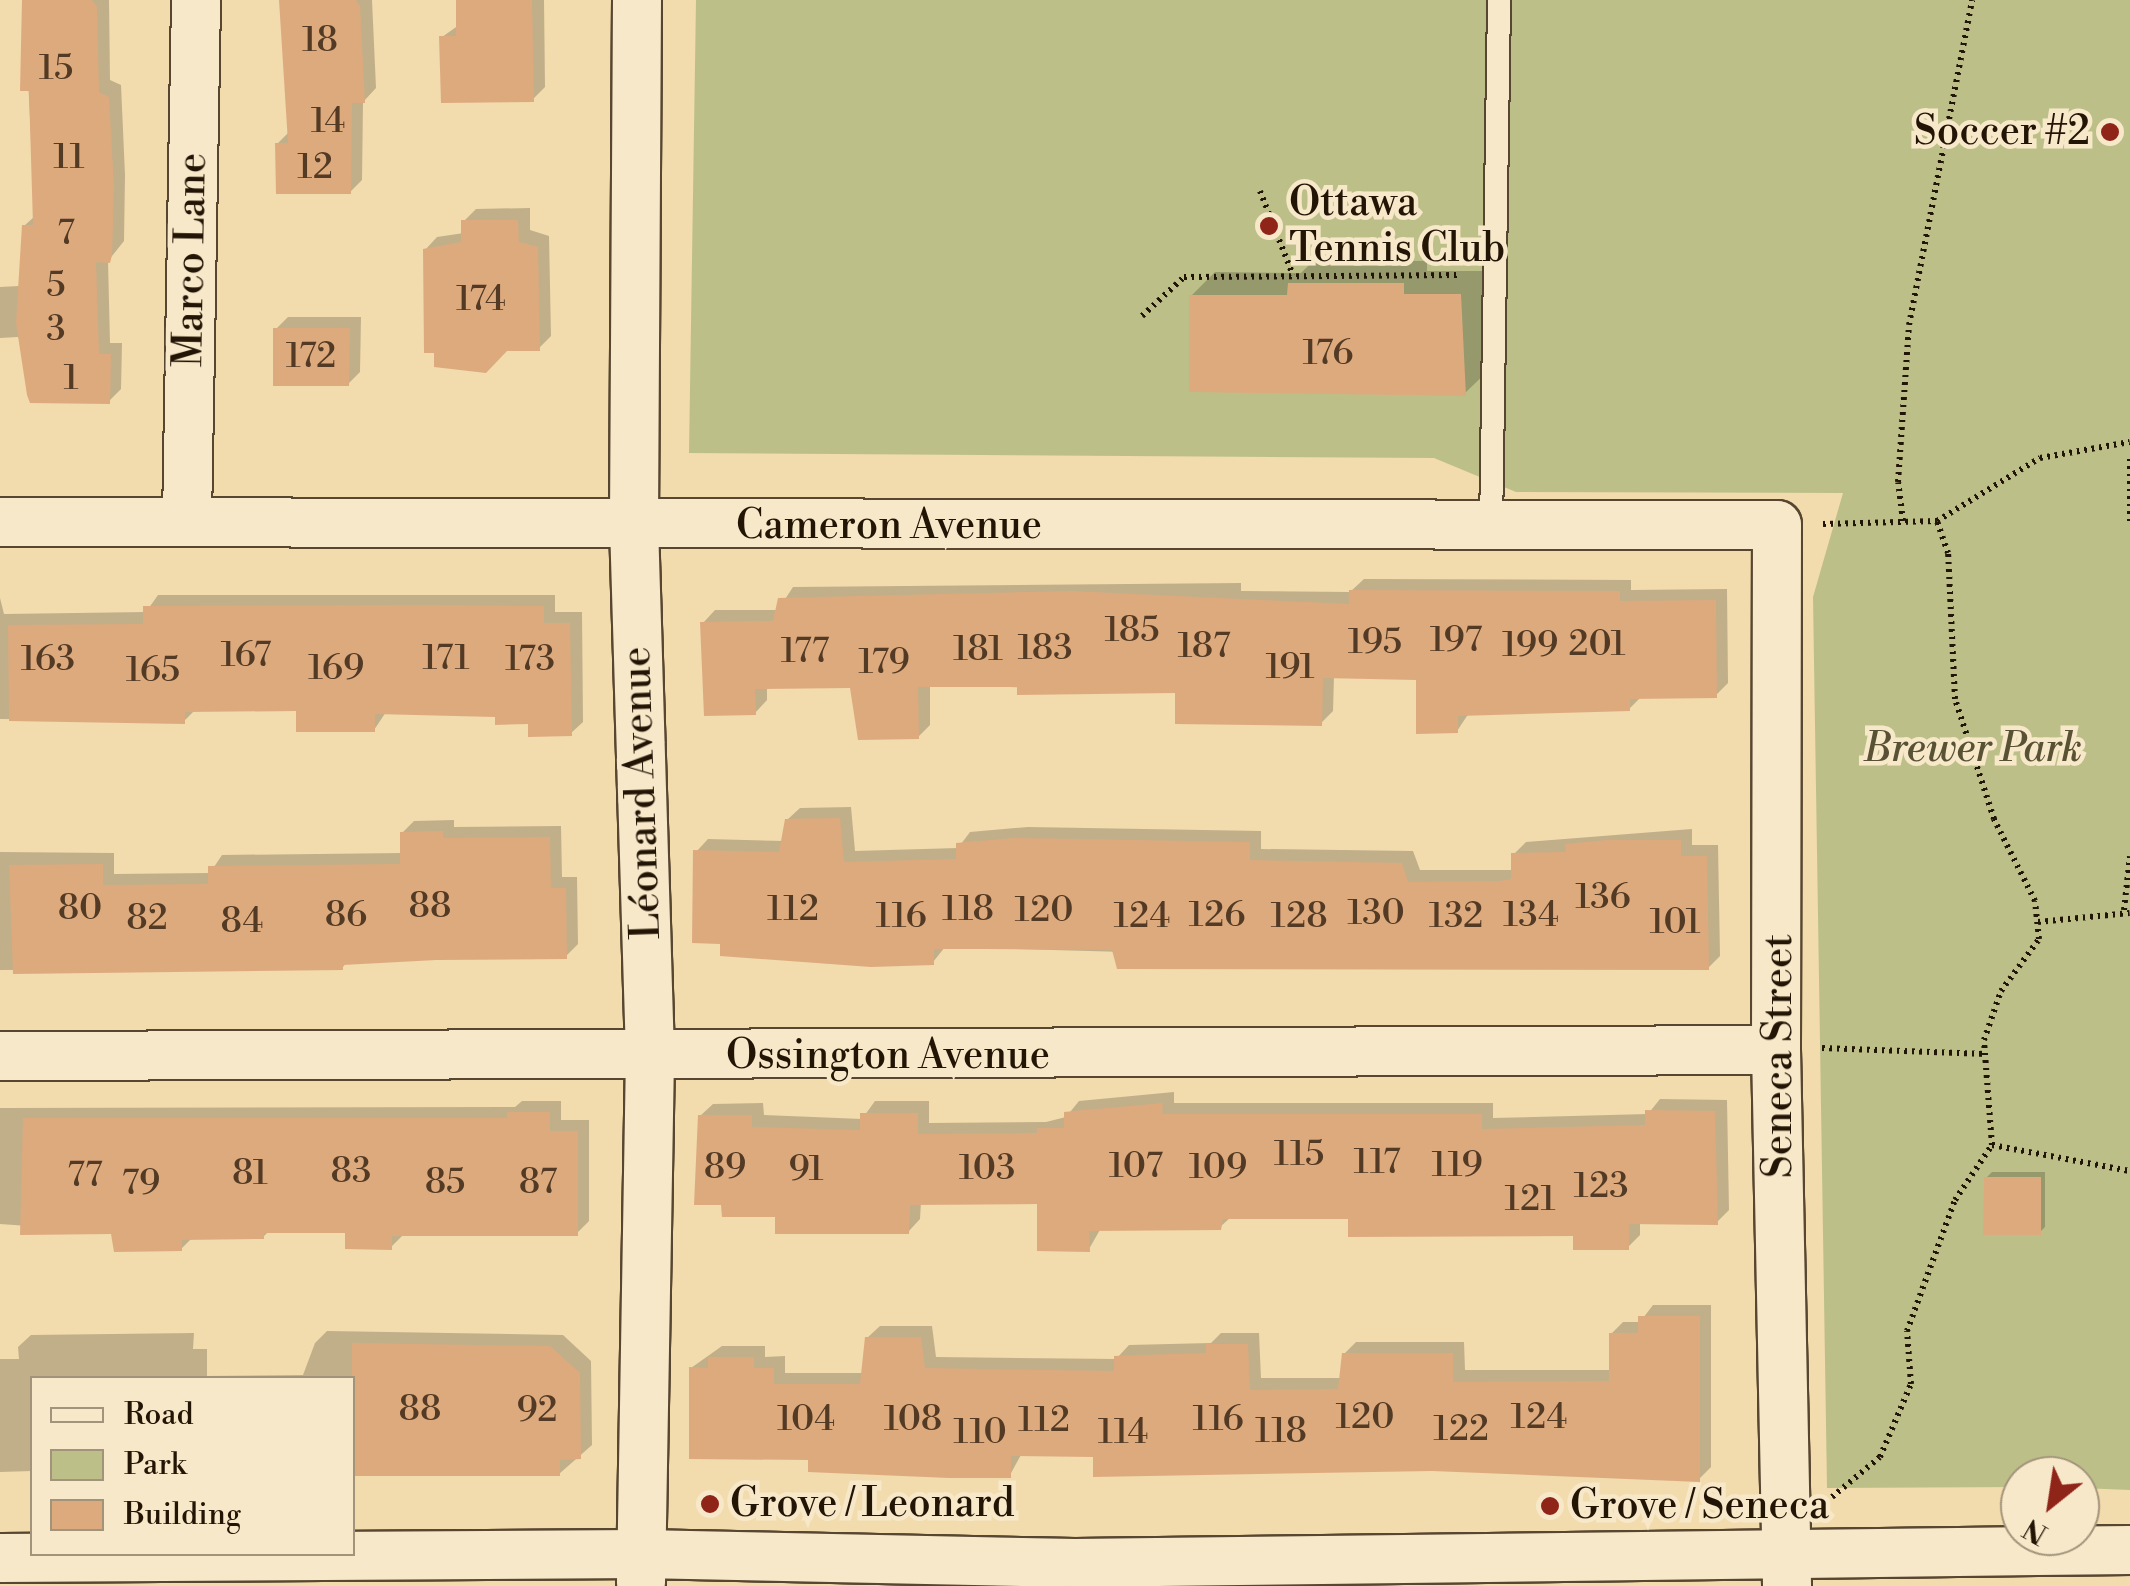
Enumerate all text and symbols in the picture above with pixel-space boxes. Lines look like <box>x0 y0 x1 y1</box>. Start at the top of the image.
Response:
house number: 18 <box>302 20 338 62</box>
house number: 15 <box>39 48 73 90</box>
house number: 14 <box>311 101 345 143</box>
place label: Soccer #2 <box>1914 108 2090 156</box>
marker: Soccer #2 <box>2099 121 2121 143</box>
house number: 11 <box>53 137 85 179</box>
house number: 12 <box>297 147 333 189</box>
street label: Marco Lane <box>165 153 217 367</box>
place label: Ottawa Tennis Club <box>1289 179 1505 273</box>
house number: 7 <box>57 213 75 255</box>
marker: Ottawa Tennis Club <box>1258 215 1280 237</box>
house number: 5 <box>46 265 66 307</box>
house number: 174 <box>456 279 506 321</box>
house number: 3 <box>46 309 66 351</box>
house number: 176 <box>1303 333 1353 375</box>
house number: 172 <box>286 336 336 378</box>
house number: 1 <box>63 358 79 400</box>
street label: Cameron Avenue <box>736 502 1042 550</box>
house number: 185 <box>1104 610 1160 652</box>
house number: 197 <box>1430 620 1482 662</box>
house number: 195 <box>1348 622 1402 664</box>
house number: 201 <box>1568 624 1626 666</box>
house number: 199 <box>1502 625 1558 667</box>
house number: 187 <box>1177 626 1231 668</box>
house number: 183 <box>1017 628 1073 670</box>
house number: 181 <box>953 629 1003 671</box>
house number: 177 <box>781 631 829 673</box>
house number: 167 <box>221 635 271 677</box>
house number: 171 <box>422 638 470 680</box>
house number: 163 <box>21 639 75 681</box>
house number: 173 <box>505 639 555 681</box>
house number: 179 <box>858 642 910 684</box>
street label: Léonard Avenue <box>613 646 671 940</box>
house number: 191 <box>1266 647 1314 689</box>
house number: 169 <box>308 648 364 690</box>
house number: 165 <box>126 650 180 692</box>
park label: Brewer Park <box>1864 725 2082 773</box>
house number: 136 <box>1575 877 1631 919</box>
house number: 88 <box>409 886 451 928</box>
house number: 80 <box>58 888 102 930</box>
house number: 112 <box>767 889 819 931</box>
house number: 118 <box>942 889 994 931</box>
house number: 120 <box>1015 890 1073 932</box>
house number: 130 <box>1347 893 1405 935</box>
house number: 86 <box>325 895 367 937</box>
house number: 126 <box>1189 895 1245 937</box>
house number: 134 <box>1503 895 1559 937</box>
house number: 116 <box>875 896 927 938</box>
house number: 124 <box>1114 896 1170 938</box>
house number: 128 <box>1270 896 1328 938</box>
house number: 132 <box>1429 896 1483 938</box>
house number: 82 <box>126 898 168 940</box>
house number: 84 <box>221 901 263 943</box>
house number: 101 <box>1649 902 1701 944</box>
street label: Seneca Street <box>1755 934 1803 1178</box>
street label: Ossington Avenue <box>726 1032 1050 1080</box>
house number: 115 <box>1274 1134 1324 1176</box>
house number: 117 <box>1353 1142 1401 1184</box>
house number: 119 <box>1431 1145 1483 1187</box>
house number: 107 <box>1109 1146 1163 1188</box>
house number: 89 <box>704 1147 746 1189</box>
house number: 109 <box>1189 1147 1247 1189</box>
house number: 103 <box>959 1148 1015 1190</box>
house number: 91 <box>788 1149 824 1191</box>
house number: 83 <box>331 1151 371 1193</box>
house number: 81 <box>232 1153 268 1195</box>
house number: 77 <box>67 1155 103 1197</box>
house number: 85 <box>425 1162 465 1204</box>
house number: 87 <box>519 1162 557 1204</box>
house number: 79 <box>122 1163 160 1205</box>
house number: 123 <box>1573 1166 1629 1208</box>
house number: 121 <box>1504 1179 1556 1221</box>
legend <box>30 1376 355 1556</box>
house number: 88 <box>399 1389 441 1431</box>
house number: 92 <box>516 1390 558 1432</box>
text: Road <box>124 1396 194 1434</box>
house number: 120 <box>1336 1397 1394 1439</box>
house number: 124 <box>1511 1397 1567 1439</box>
house number: 104 <box>777 1399 835 1441</box>
house number: 108 <box>884 1399 942 1441</box>
house number: 116 <box>1192 1399 1244 1441</box>
house number: 112 <box>1018 1400 1070 1442</box>
house number: 122 <box>1433 1409 1489 1451</box>
house number: 118 <box>1255 1411 1307 1453</box>
house number: 110 <box>953 1412 1007 1454</box>
house number: 114 <box>1098 1412 1148 1454</box>
text: Park <box>124 1446 186 1484</box>
north arrow <box>2000 1456 2100 1556</box>
place label: Grove / Leonard <box>730 1480 1014 1528</box>
place label: Grove / Seneca <box>1570 1482 1829 1530</box>
marker: Grove / Leonard <box>699 1493 721 1515</box>
marker: Grove / Seneca <box>1539 1495 1561 1517</box>
text: Building <box>124 1496 241 1534</box>
text: N <box>2017 1510 2054 1551</box>

